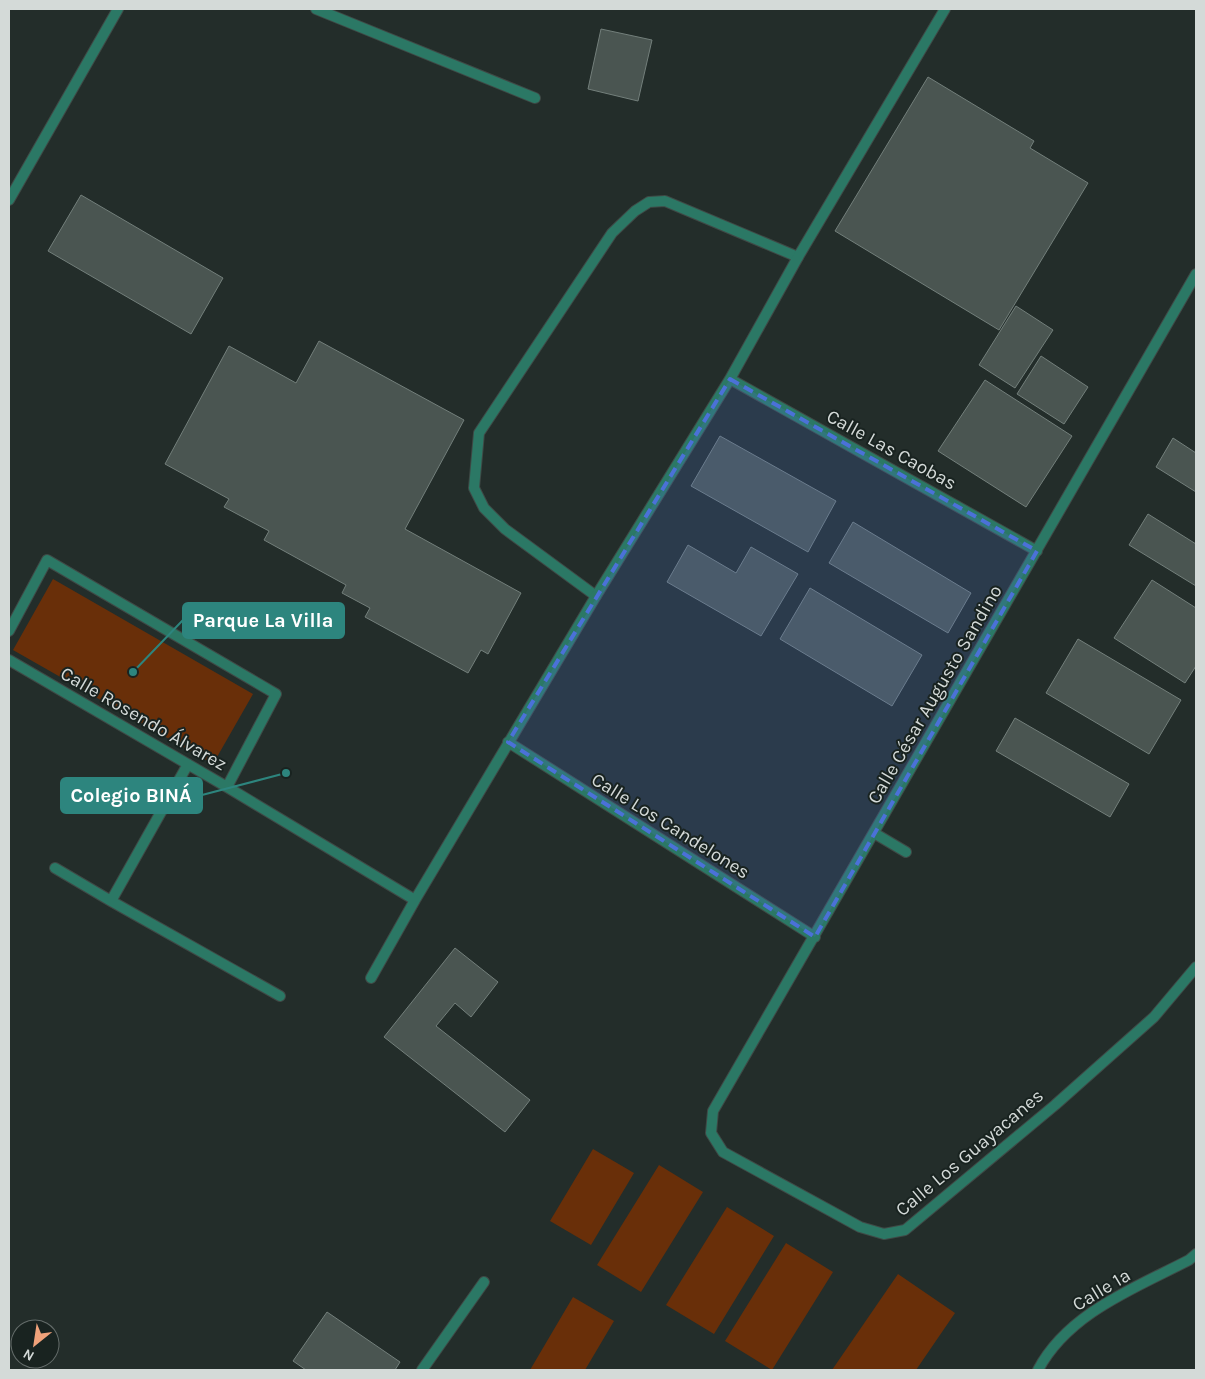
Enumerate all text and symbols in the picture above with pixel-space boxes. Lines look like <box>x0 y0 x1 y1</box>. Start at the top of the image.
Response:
street label: Calle Las Caobas <box>823 405 960 495</box>
street label: Calle César Augusto Sandino <box>863 581 1007 808</box>
callout: Parque La Villa <box>183 603 344 638</box>
text: Parque La Villa <box>193 609 333 632</box>
street label: Calle Rosendo Álvarez <box>56 661 231 775</box>
street label: Calle Los Candelones <box>587 768 754 883</box>
callout: Colegio BINÁ <box>61 778 202 813</box>
text: Colegio BINÁ <box>70 782 192 807</box>
street label: Calle Los Guayacanes <box>891 1085 1048 1221</box>
street label: Calle 1a <box>1069 1264 1135 1316</box>
north arrow <box>10 1319 60 1369</box>
text: N <box>20 1345 37 1365</box>

